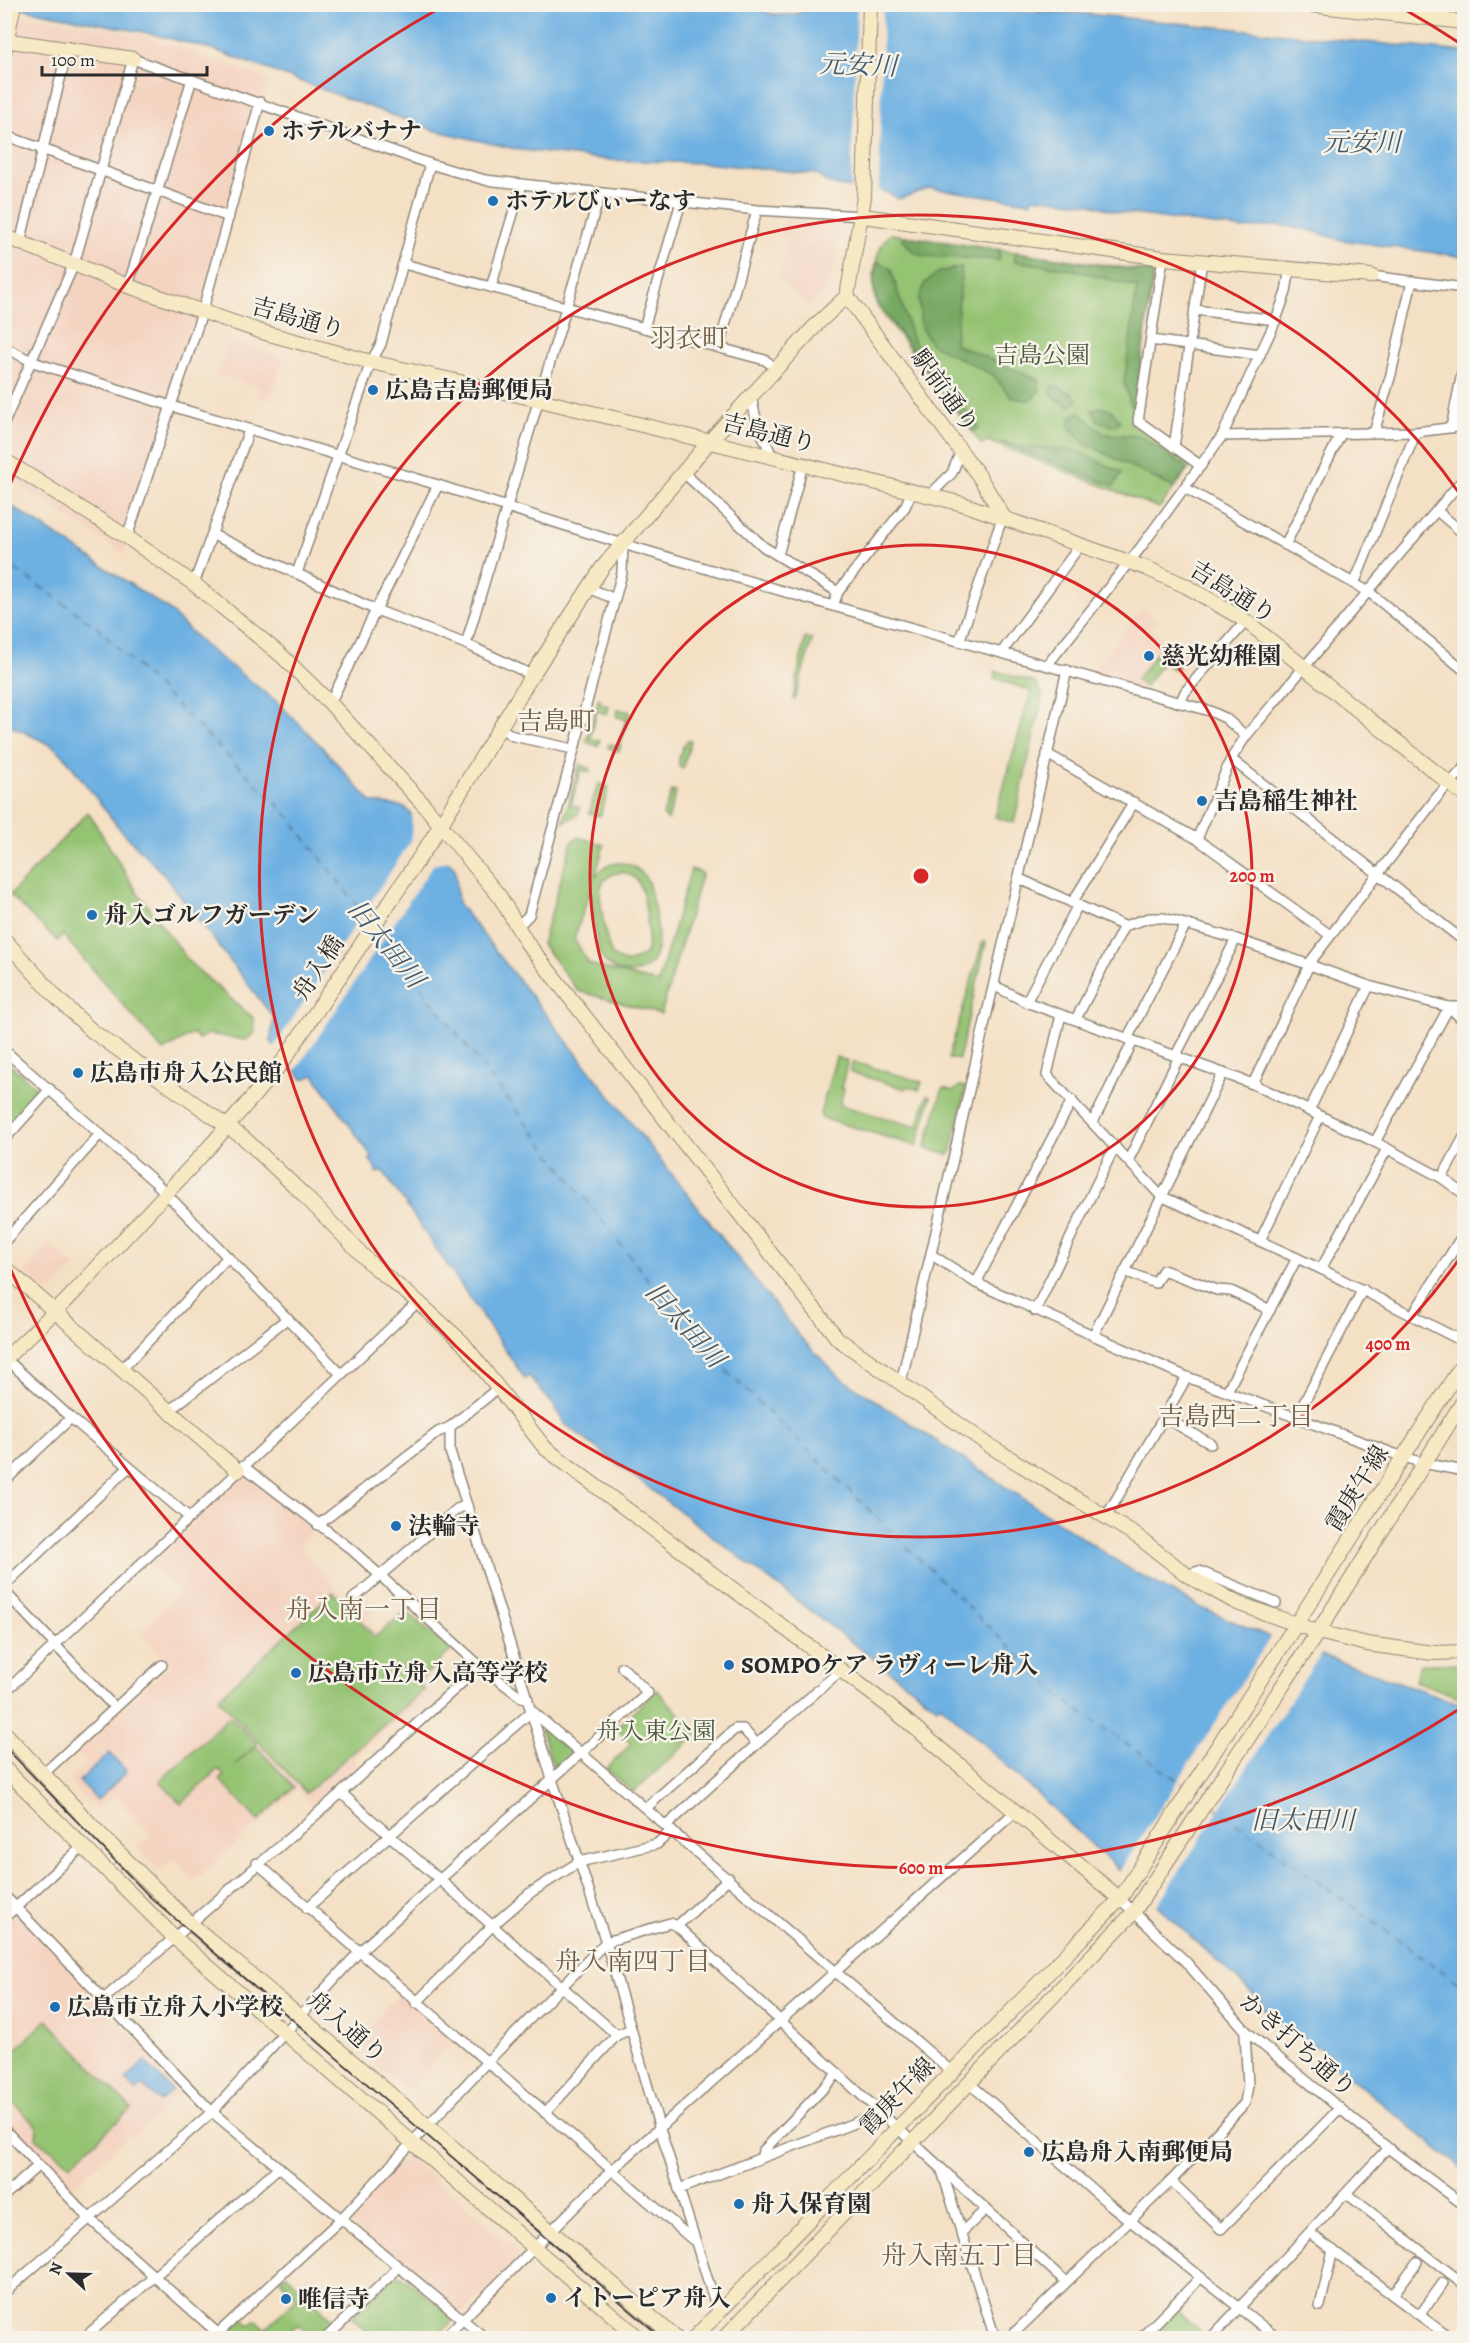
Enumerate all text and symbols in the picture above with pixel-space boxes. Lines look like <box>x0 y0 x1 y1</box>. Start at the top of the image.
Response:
scale bar <box>42 39 207 77</box>
water label: 元安川 <box>818 46 901 84</box>
text: 100 m <box>51 48 95 72</box>
place label: ホテルバナナ <box>281 115 422 147</box>
marker: ホテルバナナ <box>262 124 276 138</box>
water label: 元安川 <box>1323 125 1404 160</box>
place label: ホテルびぃーなす <box>505 185 696 217</box>
marker: ホテルびぃーなす <box>486 194 500 208</box>
street label: 吉島通り <box>247 289 349 347</box>
district label: 羽衣町 <box>650 321 728 356</box>
park label: 吉島公園 <box>994 339 1090 371</box>
street label: 駅前通り <box>904 343 986 439</box>
place label: 広島吉島郵便局 <box>385 374 553 406</box>
marker: 広島吉島郵便局 <box>366 383 380 397</box>
street label: 吉島通り <box>719 406 819 460</box>
street label: 吉島通り <box>1184 553 1282 631</box>
place label: 慈光幼稚園 <box>1161 640 1281 672</box>
marker: 慈光幼稚園 <box>1142 649 1156 663</box>
district label: 吉島町 <box>517 704 595 739</box>
place label: 吉島稲生神社 <box>1214 785 1358 817</box>
marker: 吉島稲生神社 <box>1195 794 1209 808</box>
text: 200 m <box>1229 864 1275 888</box>
centre of rings <box>911 866 931 886</box>
water label: 旧太田川 <box>340 893 434 998</box>
place label: 舟入ゴルフガーデン <box>104 899 319 931</box>
marker: 舟入ゴルフガーデン <box>85 908 99 922</box>
street label: 舟入橋 <box>285 929 351 1007</box>
place label: 広島市舟入公民館 <box>90 1057 282 1089</box>
marker: 広島市舟入公民館 <box>71 1066 85 1080</box>
water label: 旧太田川 <box>637 1275 735 1378</box>
text: 400 m <box>1366 1332 1410 1356</box>
district label: 吉島西二丁目 <box>1158 1399 1314 1434</box>
street label: 霞庚午線 <box>1318 1439 1396 1537</box>
place label: 法輪寺 <box>408 1510 480 1542</box>
marker: 法輪寺 <box>389 1519 403 1533</box>
district label: 舟入南一丁目 <box>286 1592 442 1627</box>
place label: SOMPOケア ラヴィーレ舟入 <box>741 1649 1039 1681</box>
place label: 広島市立舟入高等学校 <box>308 1657 548 1689</box>
marker: SOMPOケア ラヴィーレ舟入 <box>722 1658 736 1672</box>
marker: 広島市立舟入高等学校 <box>289 1666 303 1680</box>
park label: 舟入東公園 <box>596 1715 716 1747</box>
water label: 旧太田川 <box>1251 1803 1358 1838</box>
text: 600 m <box>899 1856 943 1880</box>
district label: 舟入南四丁目 <box>555 1944 711 1979</box>
street label: 舟入通り <box>300 1983 394 2071</box>
street label: かき打ち通り <box>1233 1986 1363 2104</box>
place label: 広島市立舟入小学校 <box>67 1991 283 2023</box>
marker: 広島市立舟入小学校 <box>48 2000 62 2014</box>
street label: 霞庚午線 <box>852 2050 942 2142</box>
place label: 広島舟入南郵便局 <box>1041 2136 1233 2168</box>
marker: 広島舟入南郵便局 <box>1022 2145 1036 2159</box>
place label: 舟入保育園 <box>751 2188 871 2220</box>
marker: 舟入保育園 <box>732 2197 746 2211</box>
district label: 舟入南五丁目 <box>881 2238 1037 2273</box>
north arrow <box>39 2244 99 2304</box>
text: N <box>44 2259 69 2278</box>
place label: イトーピア舟入 <box>563 2282 731 2314</box>
place label: 唯信寺 <box>298 2283 370 2315</box>
marker: イトーピア舟入 <box>544 2291 558 2305</box>
marker: 唯信寺 <box>279 2292 293 2306</box>

